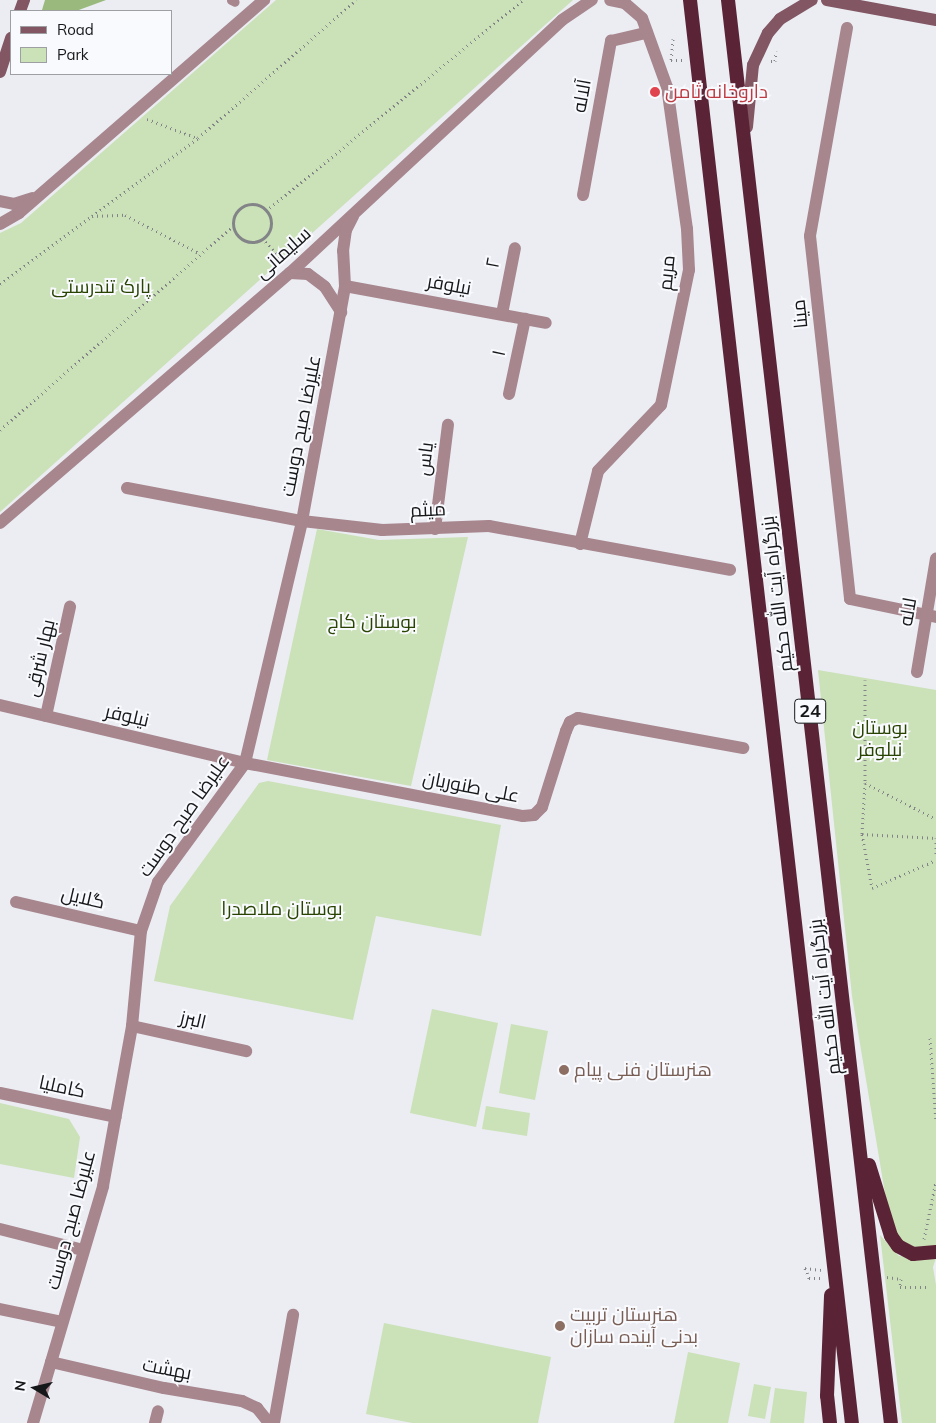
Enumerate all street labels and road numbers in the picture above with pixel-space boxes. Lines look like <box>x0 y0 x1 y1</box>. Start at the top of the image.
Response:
street label: آلاله <box>568 77 596 115</box>
street label: سلیمانی <box>250 222 316 284</box>
street label: مریم <box>654 254 680 292</box>
street label: ۲ <box>481 256 505 270</box>
street label: نیلوفر <box>425 270 473 300</box>
street label: مینا <box>787 298 813 330</box>
street label: ۱ <box>487 348 511 358</box>
street label: علیرضا صبح دوست <box>276 353 326 499</box>
street label: یاس <box>412 441 438 477</box>
street label: میثم <box>410 498 446 522</box>
street label: بزرگراه آیت الله حکیم <box>756 515 798 673</box>
street label: لاله <box>894 596 922 628</box>
street label: بهار شرقی <box>20 617 60 699</box>
road number: 24 <box>794 696 826 726</box>
street label: نیلوفر <box>103 700 151 732</box>
street label: علیرضا صبح دوست <box>134 751 234 881</box>
street label: علی طنوریان <box>421 766 521 808</box>
street label: گلایل <box>59 882 107 914</box>
street label: بزرگراه آیت الله حکیم <box>804 918 846 1076</box>
street label: البرز <box>177 1006 209 1034</box>
street label: کاملیا <box>37 1071 87 1103</box>
street label: علیرضا صبح دوست <box>41 1148 101 1292</box>
street label: بهشت <box>141 1353 193 1385</box>

